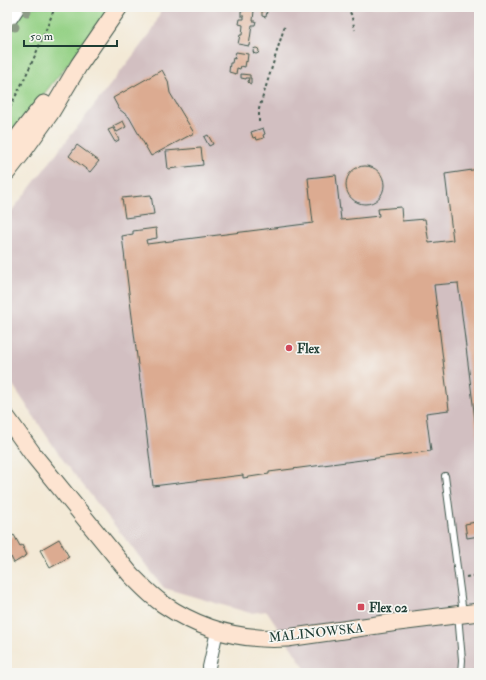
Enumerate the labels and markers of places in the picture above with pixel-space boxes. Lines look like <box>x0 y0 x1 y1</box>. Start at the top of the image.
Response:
place label: Flex <box>297 341 320 357</box>
marker: Flex <box>284 343 294 353</box>
place label: Flex 02 <box>369 600 408 616</box>
marker: Flex 02 <box>356 602 366 612</box>

